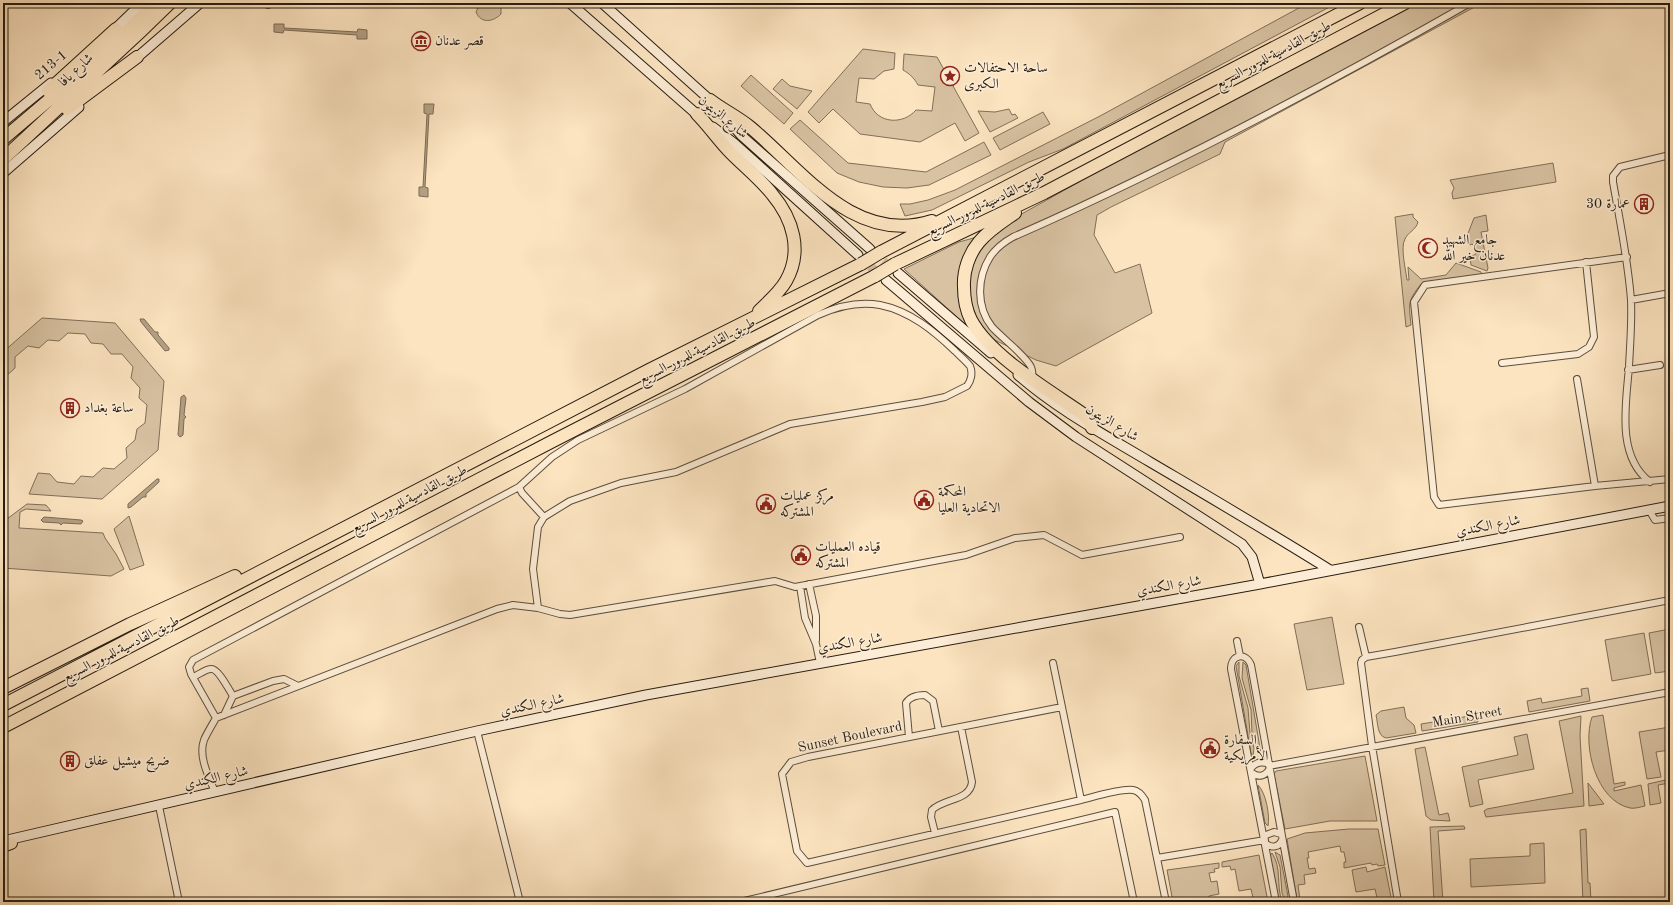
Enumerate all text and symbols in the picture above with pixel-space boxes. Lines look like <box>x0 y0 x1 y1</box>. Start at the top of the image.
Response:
street label: طريق القادسية للمرور السريع <box>1213 18 1336 97</box>
museum icon: قصر عدنان <box>410 30 432 52</box>
place label: قصر عدنان <box>435 34 484 50</box>
street label: 213-1 <box>32 48 70 82</box>
street label: شارع يافا <box>56 51 99 92</box>
place label: ساحة الاحتفالات الكبرى <box>964 61 1048 92</box>
place icon: ساحة الاحتفالات الكبرى <box>939 65 961 87</box>
street label: شارع الزيتون <box>693 92 751 144</box>
street label: طريق القادسية للمرور السريع <box>925 169 1050 244</box>
building icon: عمارة 30 <box>1633 193 1655 215</box>
place label: عمارة 30 <box>1586 197 1630 212</box>
place label: جامع الشهيد عدنان خير الله <box>1442 233 1505 264</box>
mosque icon: جامع الشهيد عدنان خير الله <box>1417 237 1439 259</box>
street label: طريق القادسية للمرور السريع <box>636 315 760 392</box>
building icon: ساعة بغداد <box>59 397 81 419</box>
place label: ساعة بغداد <box>84 401 134 416</box>
street label: شارع الزيتون <box>1081 401 1141 448</box>
street label: طريق القادسية للمرور السريع <box>349 462 472 541</box>
place label: المحكمة الاتحادية العليا <box>938 484 1000 516</box>
place label: مركز عمليات المشتركه <box>780 488 834 519</box>
public building icon: المحكمة الاتحادية العليا <box>913 489 935 511</box>
public building icon: مركز عمليات المشتركه <box>755 493 777 515</box>
street label: شارع الكندي <box>1454 512 1522 543</box>
place label: قياده العمليات المشتركه <box>815 540 881 570</box>
public building icon: قياده العمليات المشتركه <box>790 544 812 566</box>
street label: شارع الكندي <box>1135 572 1203 602</box>
street label: طريق القادسية للمرور السريع <box>60 613 184 690</box>
street label: شارع الكندي <box>816 629 884 659</box>
street label: شارع الكندي <box>498 690 566 723</box>
street label: Main Street <box>1431 704 1503 730</box>
street label: Sunset Boulevard <box>797 719 903 755</box>
place label: السفارة الأمريكية <box>1224 733 1268 765</box>
public building icon: السفارة الأمريكية <box>1199 737 1221 759</box>
building icon: ضريح ميشيل عفلق <box>59 750 81 772</box>
place label: ضريح ميشيل عفلق <box>84 754 170 773</box>
street label: شارع الكندي <box>182 763 250 796</box>

